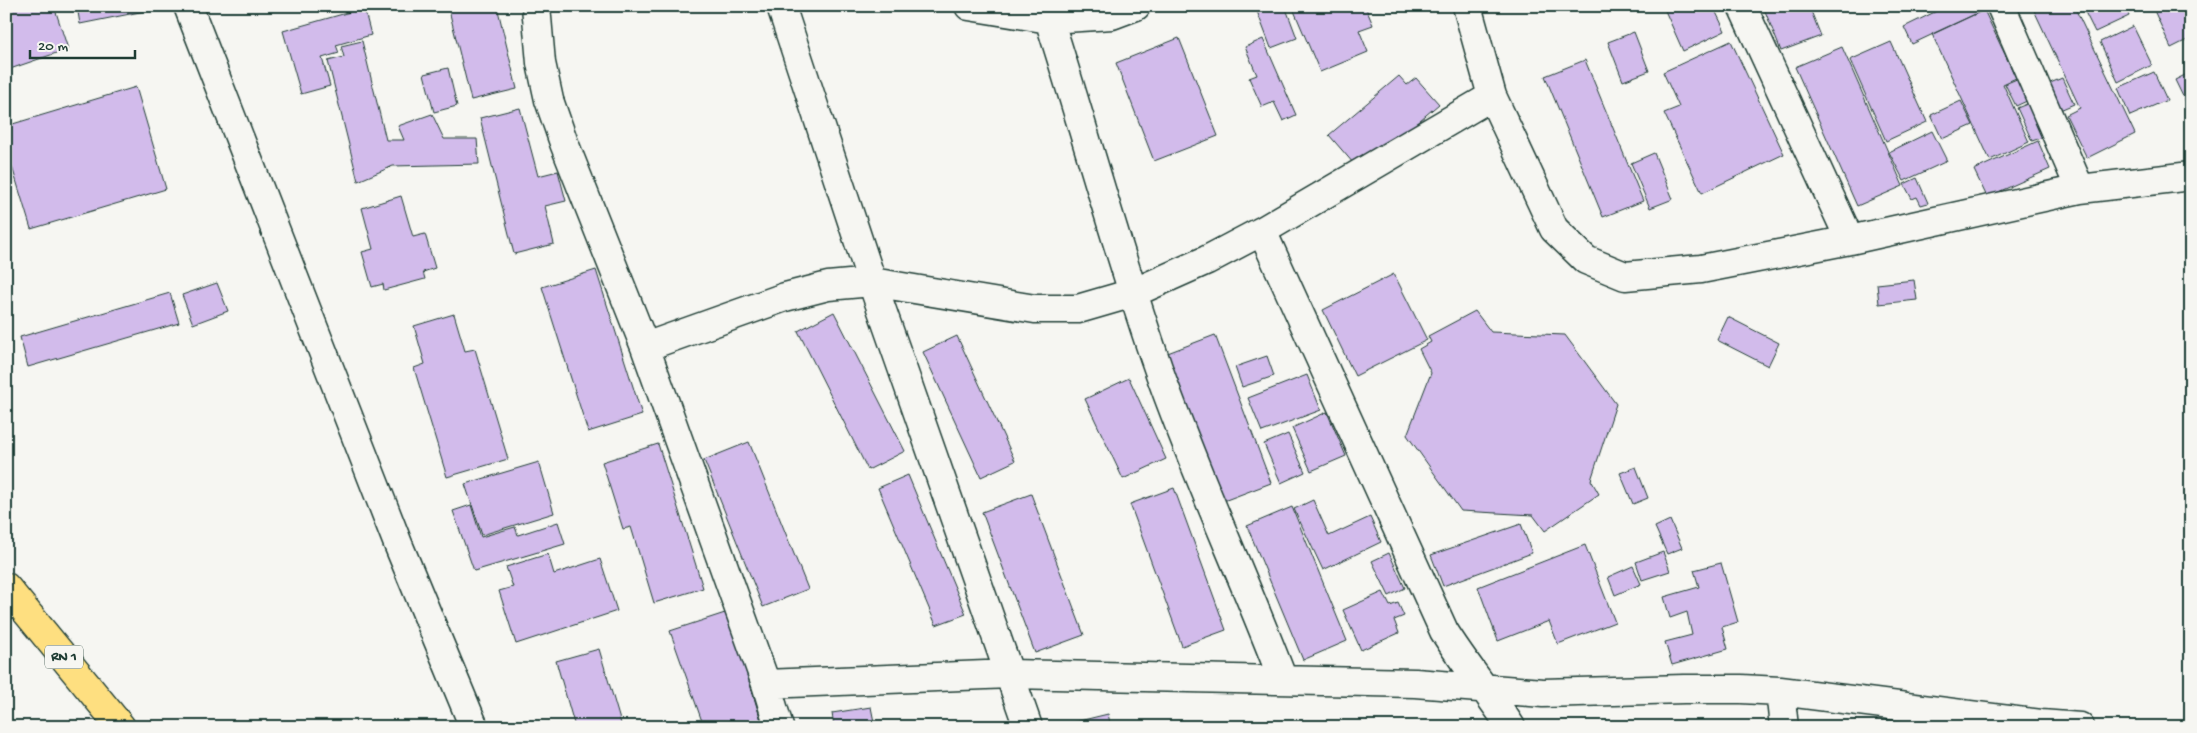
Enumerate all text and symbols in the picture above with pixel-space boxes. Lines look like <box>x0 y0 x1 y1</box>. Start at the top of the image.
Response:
scale bar <box>30 28 135 60</box>
text: 20 m <box>38 38 68 56</box>
road number: RN 1 <box>45 646 83 669</box>

